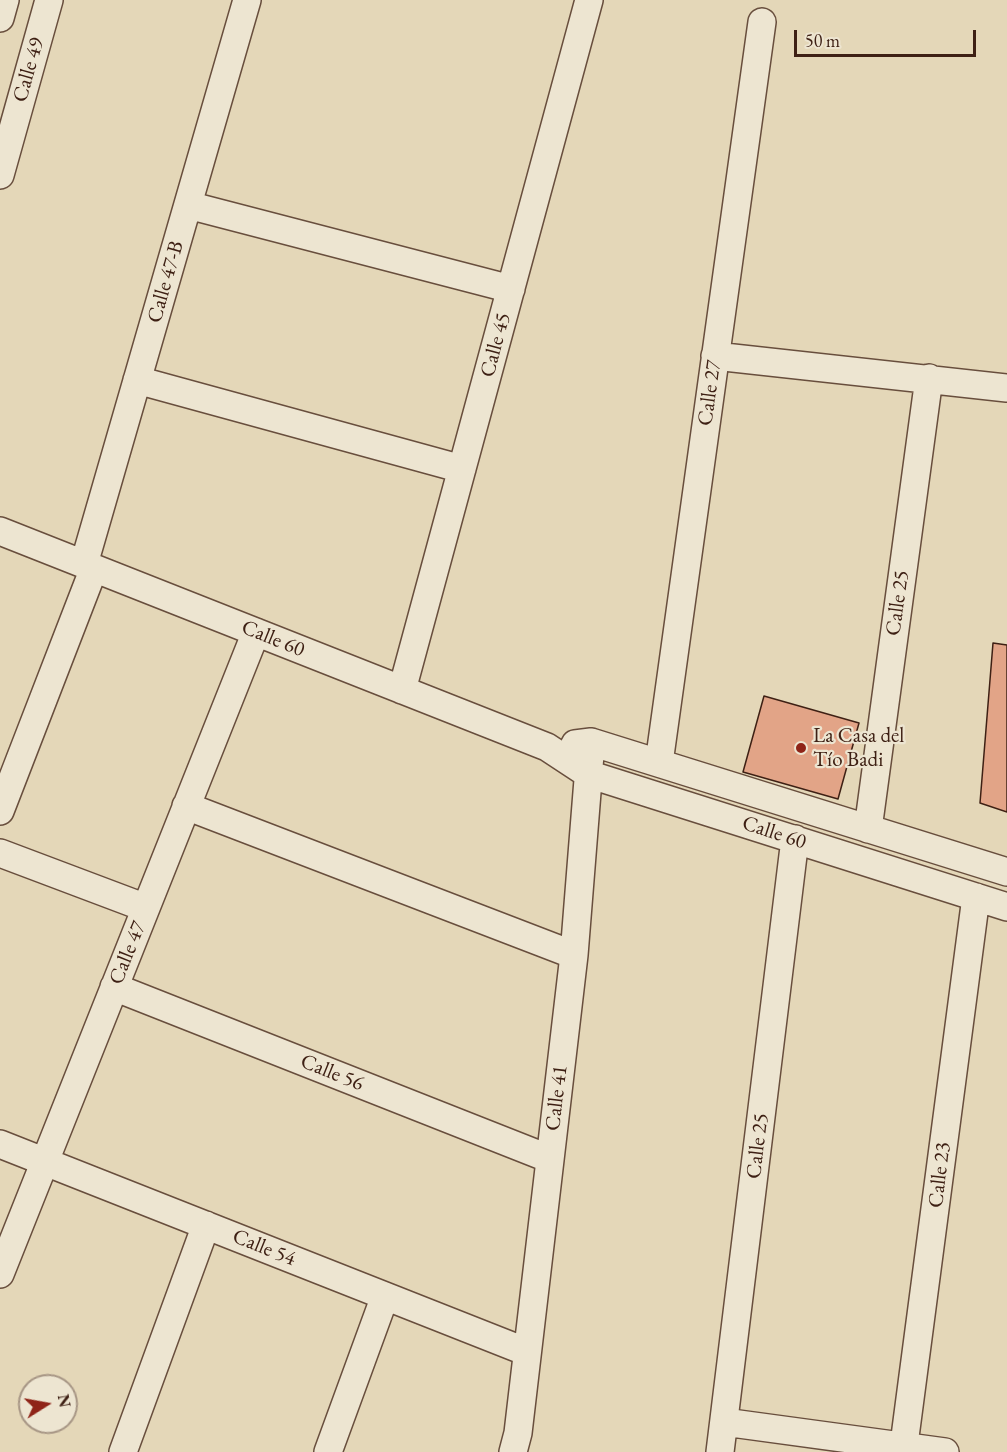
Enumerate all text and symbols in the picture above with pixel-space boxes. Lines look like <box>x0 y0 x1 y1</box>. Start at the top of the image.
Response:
scale bar <box>797 18 978 56</box>
text: 50 m <box>805 29 840 52</box>
street label: Calle 49 <box>8 35 50 105</box>
street label: Calle 47-B <box>142 238 190 326</box>
street label: Calle 45 <box>475 310 517 380</box>
street label: Calle 27 <box>693 359 727 427</box>
street label: Calle 25 <box>881 569 915 637</box>
street label: Calle 60 <box>238 615 308 663</box>
place label: La Casa del Tío Badi <box>813 723 904 773</box>
marker: La Casa del Tío Badi <box>794 741 808 755</box>
street label: Calle 60 <box>739 811 809 855</box>
street label: Calle 47 <box>104 918 152 988</box>
street label: Calle 56 <box>297 1049 367 1097</box>
street label: Calle 41 <box>540 1064 574 1132</box>
street label: Calle 25 <box>741 1112 775 1180</box>
street label: Calle 23 <box>923 1141 957 1209</box>
street label: Calle 54 <box>229 1224 299 1272</box>
north arrow <box>18 1374 78 1434</box>
text: N <box>53 1392 76 1409</box>

